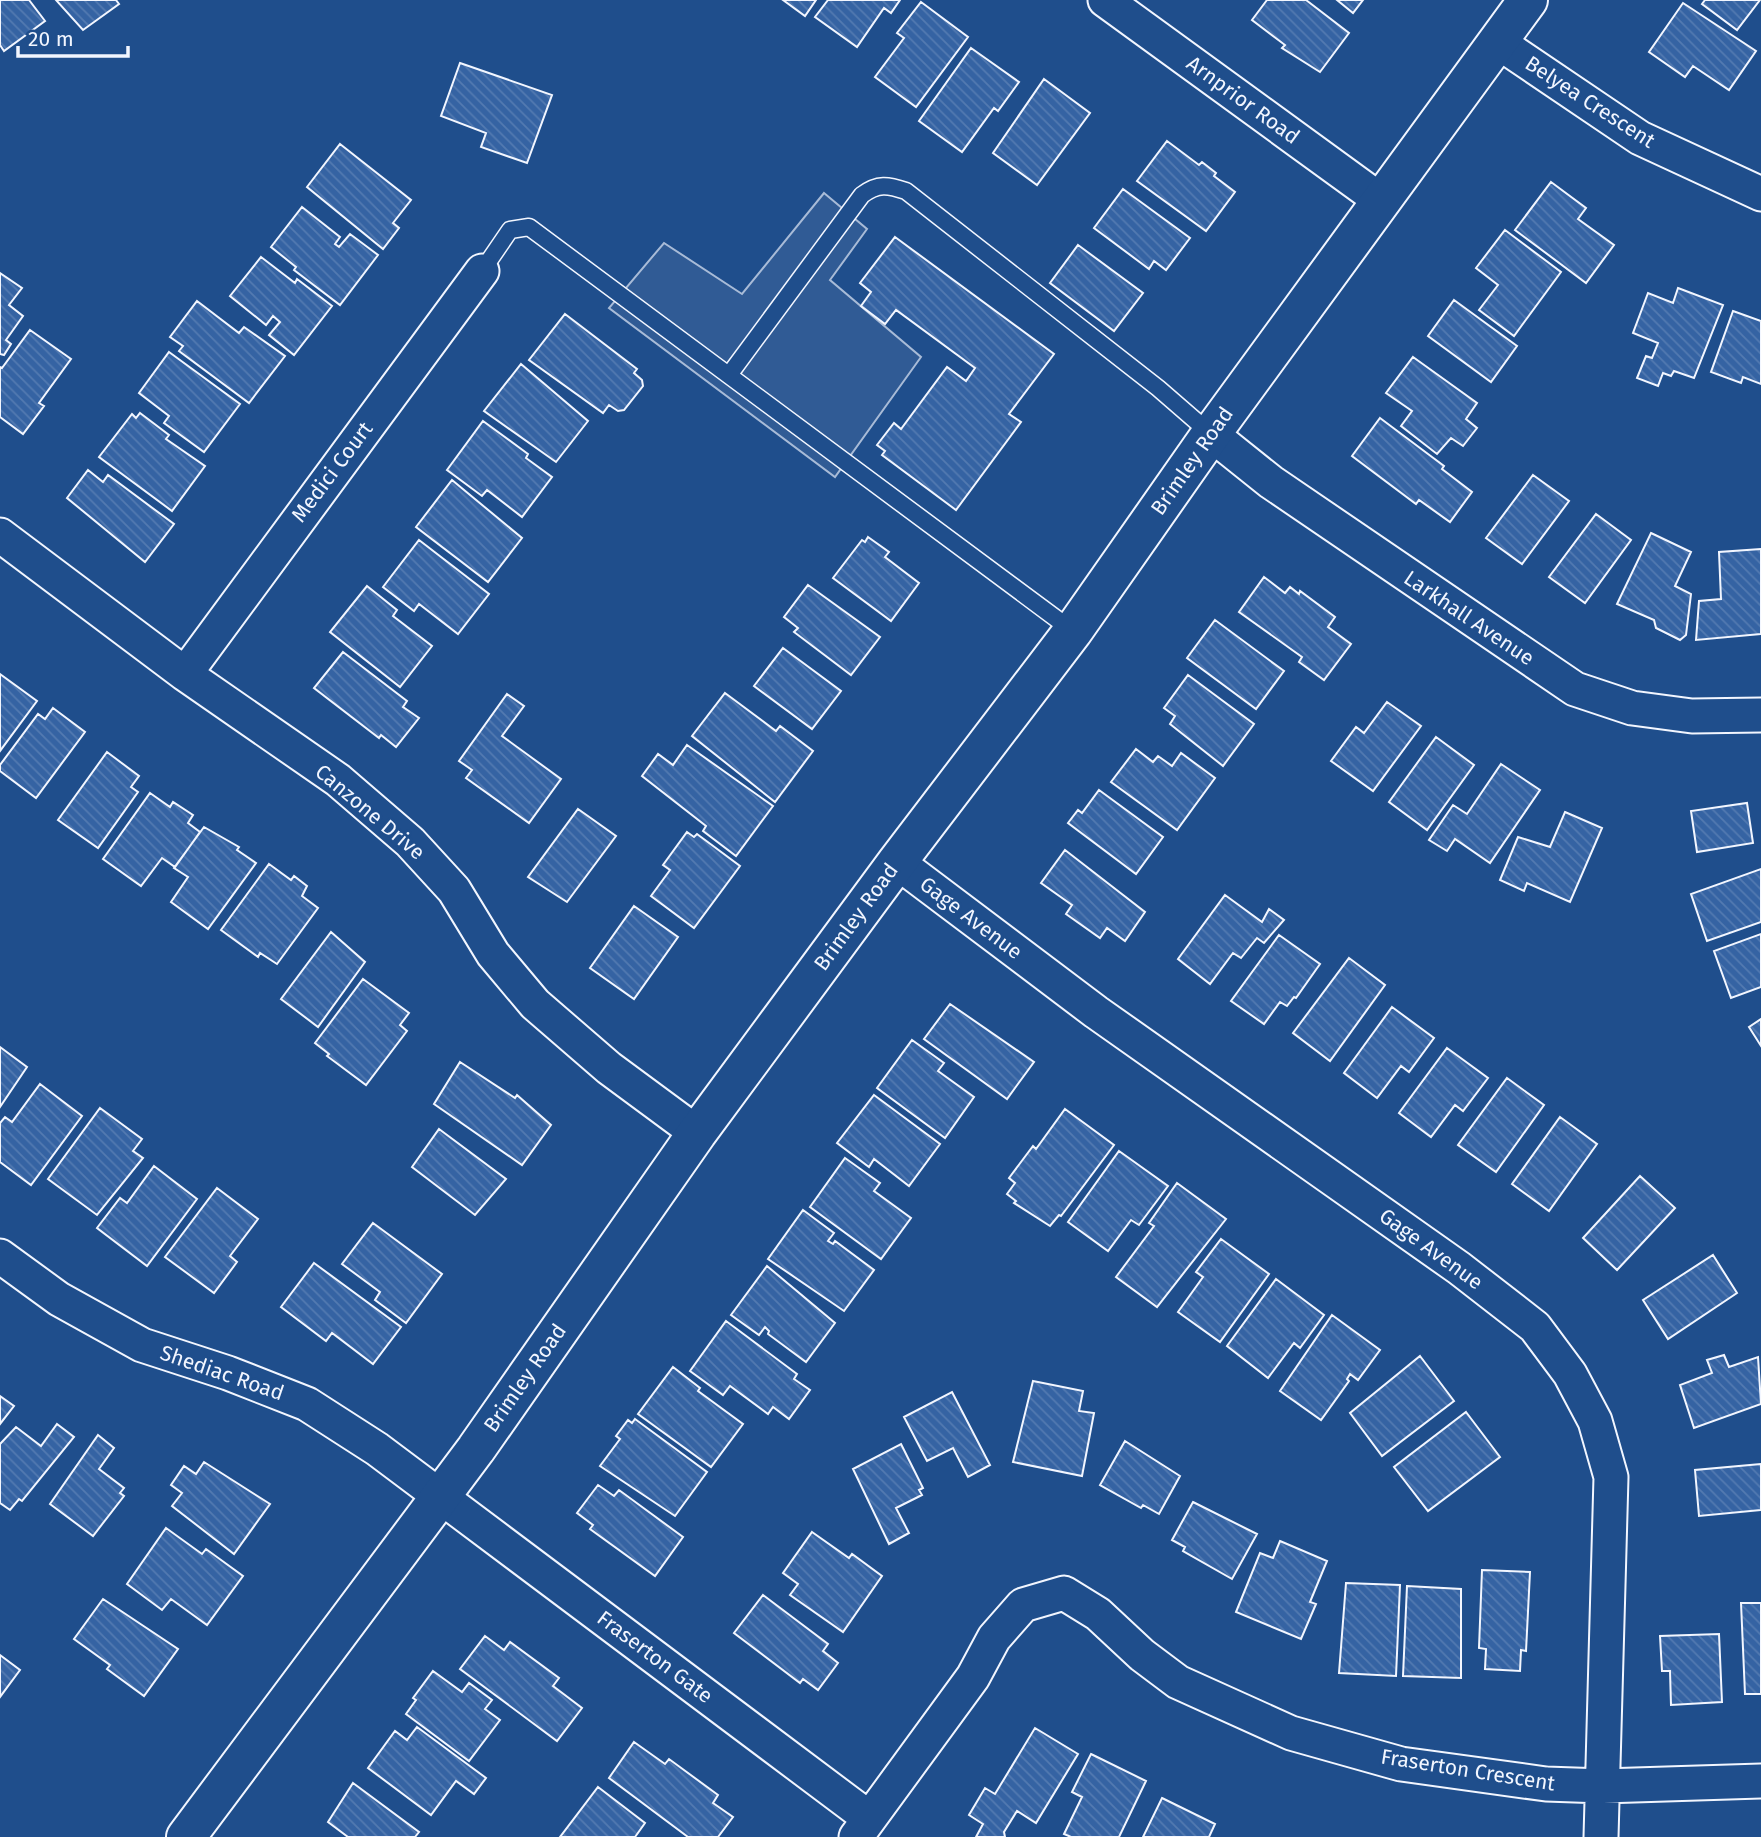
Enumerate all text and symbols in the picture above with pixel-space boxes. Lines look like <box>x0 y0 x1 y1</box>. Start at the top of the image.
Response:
scale bar <box>18 14 128 58</box>
text: 20 m <box>28 26 74 52</box>
street label: Arnprior Road <box>1181 50 1305 150</box>
street label: Belyea Crescent <box>1520 50 1660 154</box>
street label: Brimley Road <box>1145 402 1239 520</box>
street label: Medici Court <box>286 416 379 527</box>
street label: Larkhall Avenue <box>1399 565 1539 671</box>
street label: Canzone Drive <box>310 759 430 865</box>
street label: Brimley Road <box>808 858 904 976</box>
street label: Gage Avenue <box>915 871 1027 965</box>
street label: Gage Avenue <box>1374 1203 1488 1295</box>
street label: Brimley Road <box>478 1319 572 1437</box>
street label: Shediac Road <box>157 1340 287 1406</box>
street label: Fraserton Gate <box>592 1605 718 1709</box>
street label: Fraserton Crescent <box>1379 1743 1557 1797</box>

